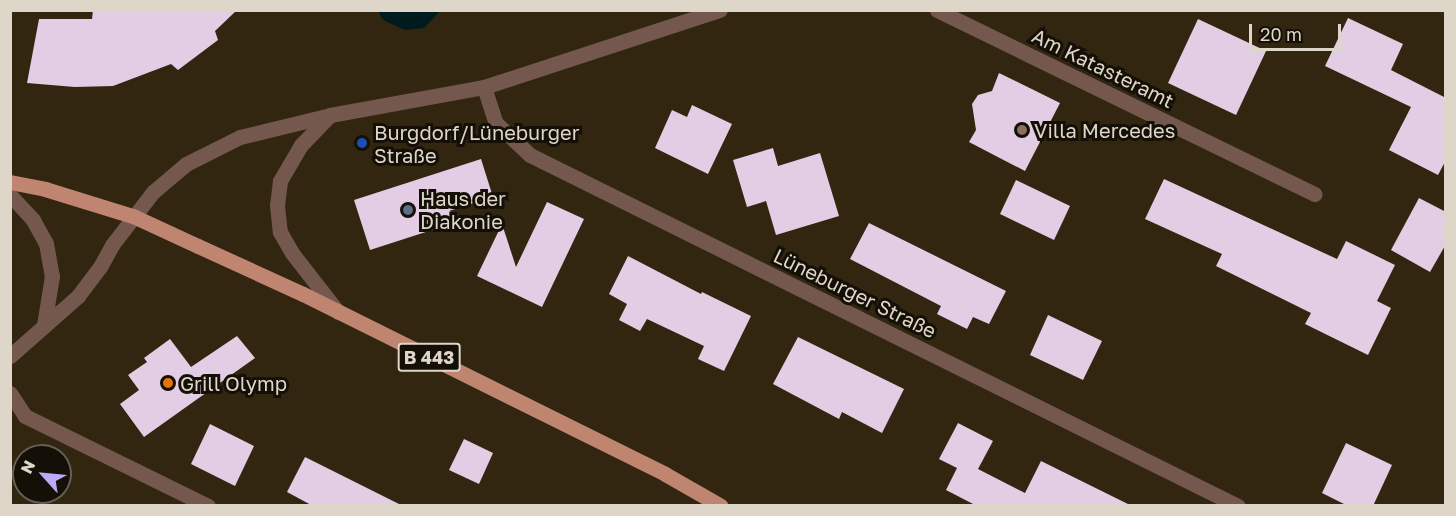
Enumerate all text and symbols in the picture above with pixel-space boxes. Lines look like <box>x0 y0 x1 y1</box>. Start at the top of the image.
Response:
scale bar <box>1252 12 1344 50</box>
street label: Am Katasteramt <box>1028 23 1178 113</box>
text: 20 m <box>1260 23 1302 45</box>
place label: Villa Mercedes <box>1034 118 1175 142</box>
place label: Burgdorf/Lüneburger Straße <box>374 120 579 167</box>
marker: Villa Mercedes <box>1015 123 1029 137</box>
marker: Burgdorf/Lüneburger Straße <box>355 136 369 150</box>
place label: Haus der Diakonie <box>420 186 506 233</box>
marker: Haus der Diakonie <box>401 203 415 217</box>
street label: Lüneburger Straße <box>770 243 940 343</box>
road number: B 443 <box>398 342 460 372</box>
place label: Grill Olymp <box>180 371 287 395</box>
marker: Grill Olymp <box>161 376 175 390</box>
north arrow <box>12 444 72 504</box>
text: N <box>16 457 39 477</box>

